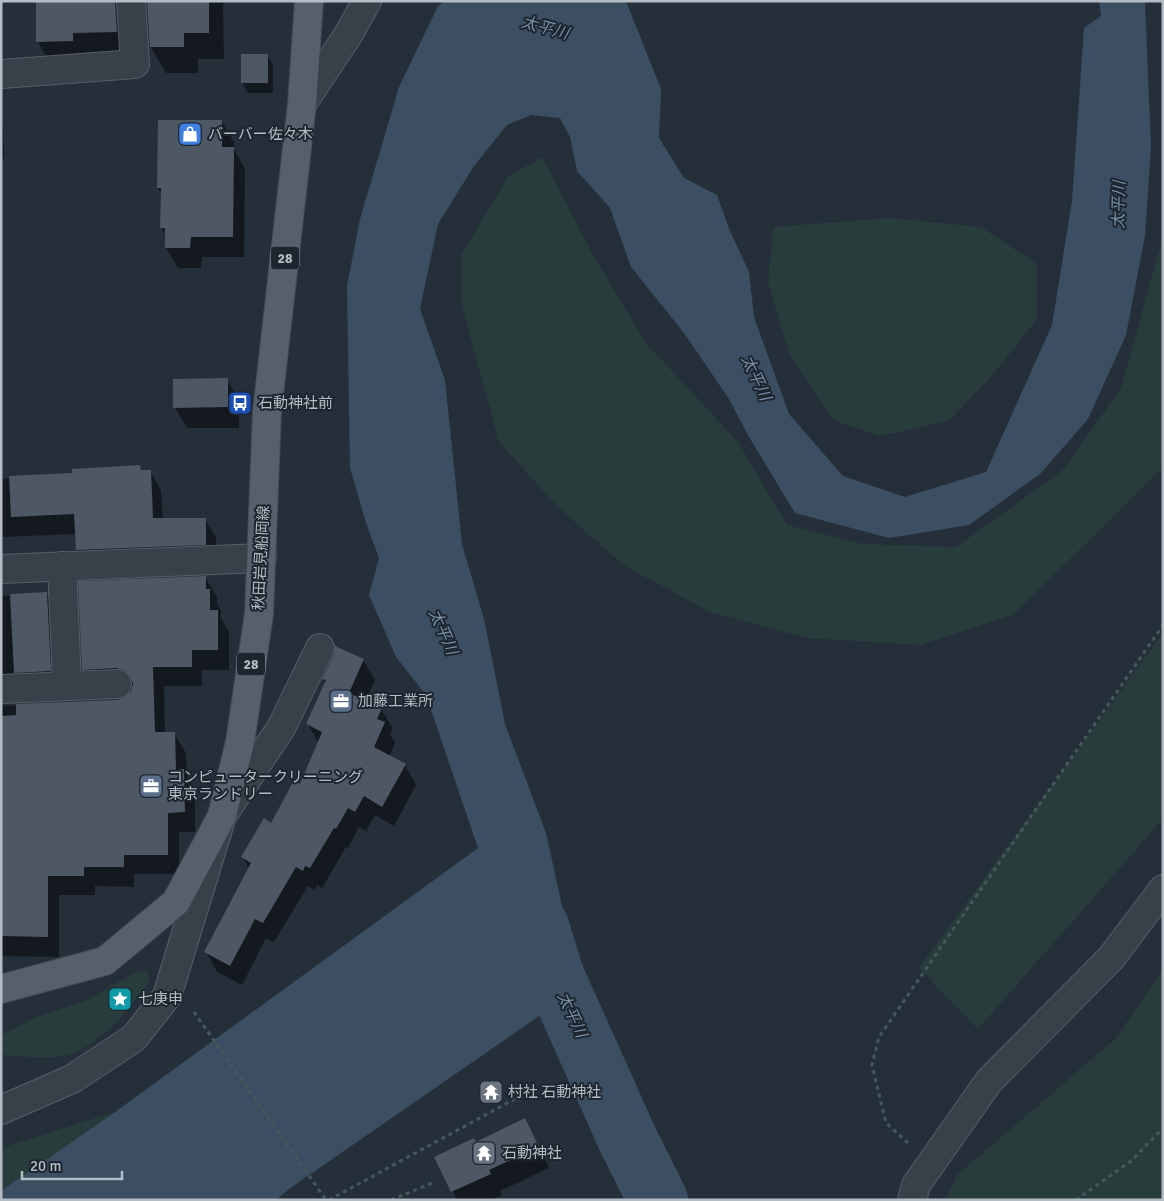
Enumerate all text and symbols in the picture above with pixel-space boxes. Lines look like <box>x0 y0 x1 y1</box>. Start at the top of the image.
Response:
water label: 太平川 <box>519 12 573 44</box>
shop icon: バーバー佐々木 <box>177 121 203 147</box>
place label: バーバー佐々木 <box>208 125 313 143</box>
water label: 太平川 <box>1109 179 1129 229</box>
road number: 28 <box>271 247 299 270</box>
water label: 太平川 <box>737 352 776 406</box>
bus stop icon: 石動神社前 <box>227 390 253 416</box>
place label: 石動神社前 <box>258 394 333 412</box>
street label: 秋田岩見船岡線 <box>249 505 273 611</box>
water label: 太平川 <box>424 606 463 660</box>
road number: 28 <box>237 652 265 676</box>
office icon: 加藤工業所 <box>328 688 354 714</box>
place label: 加藤工業所 <box>358 692 433 710</box>
place label: コンピュータークリーニング 東京ランドリー <box>168 768 363 803</box>
office icon: コンピュータークリーニング 東京ランドリー <box>138 773 164 799</box>
place icon: 七庚申 <box>107 986 133 1012</box>
water label: 太平川 <box>553 989 592 1043</box>
place label: 七庚申 <box>138 990 183 1008</box>
temple icon: 村社 石動神社 <box>478 1079 504 1105</box>
place label: 村社 石動神社 <box>508 1083 601 1101</box>
temple icon: 石動神社 <box>471 1140 497 1166</box>
place label: 石動神社 <box>502 1144 562 1162</box>
scale bar <box>22 1148 122 1180</box>
text: 20 m <box>30 1157 61 1175</box>

